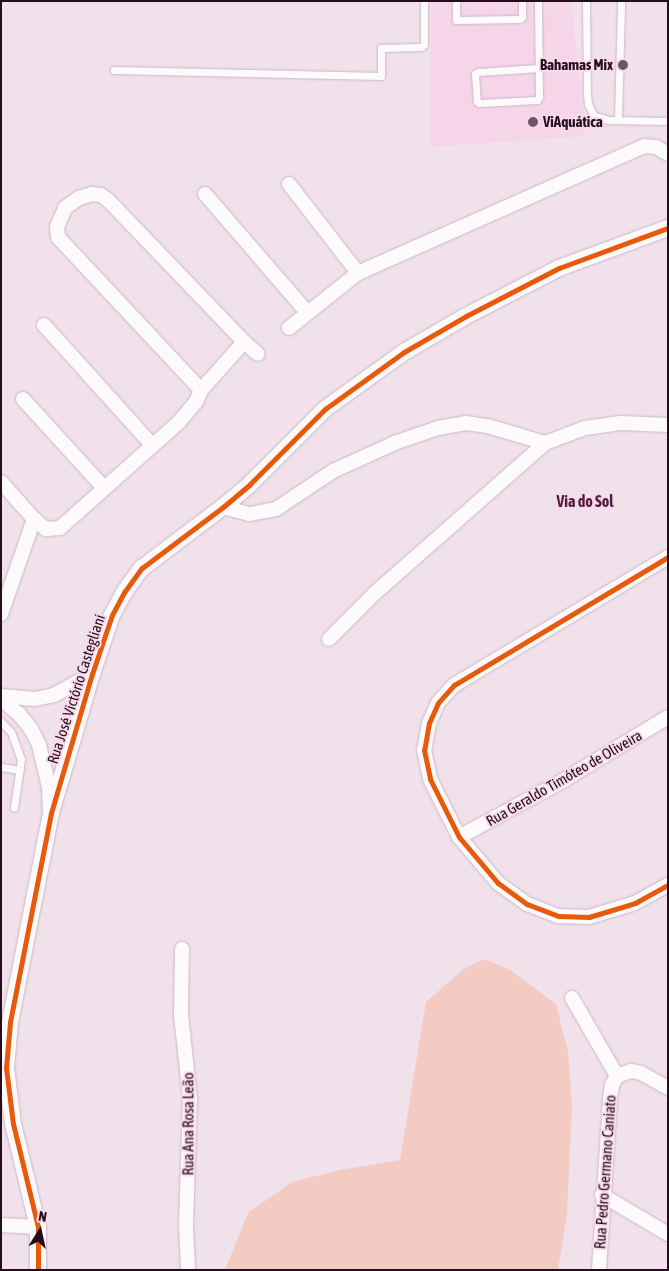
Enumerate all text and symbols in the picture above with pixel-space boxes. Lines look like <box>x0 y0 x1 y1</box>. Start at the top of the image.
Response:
place label: Bahamas Mix <box>540 56 613 74</box>
marker: Bahamas Mix <box>617 59 629 71</box>
place label: ViAquática <box>543 113 603 131</box>
marker: ViAquática <box>527 116 539 128</box>
district label: Via do Sol <box>557 491 613 511</box>
street label: Rua José Victório Castegliani <box>43 612 109 766</box>
street label: Rua Geraldo Timóteo de Oliveira <box>483 726 645 830</box>
street label: Rua Ana Rosa Leão <box>179 1073 197 1175</box>
street label: Rua Pedro Germano Caniato <box>591 1094 619 1250</box>
north arrow <box>15 1206 65 1256</box>
text: N <box>37 1208 48 1225</box>

